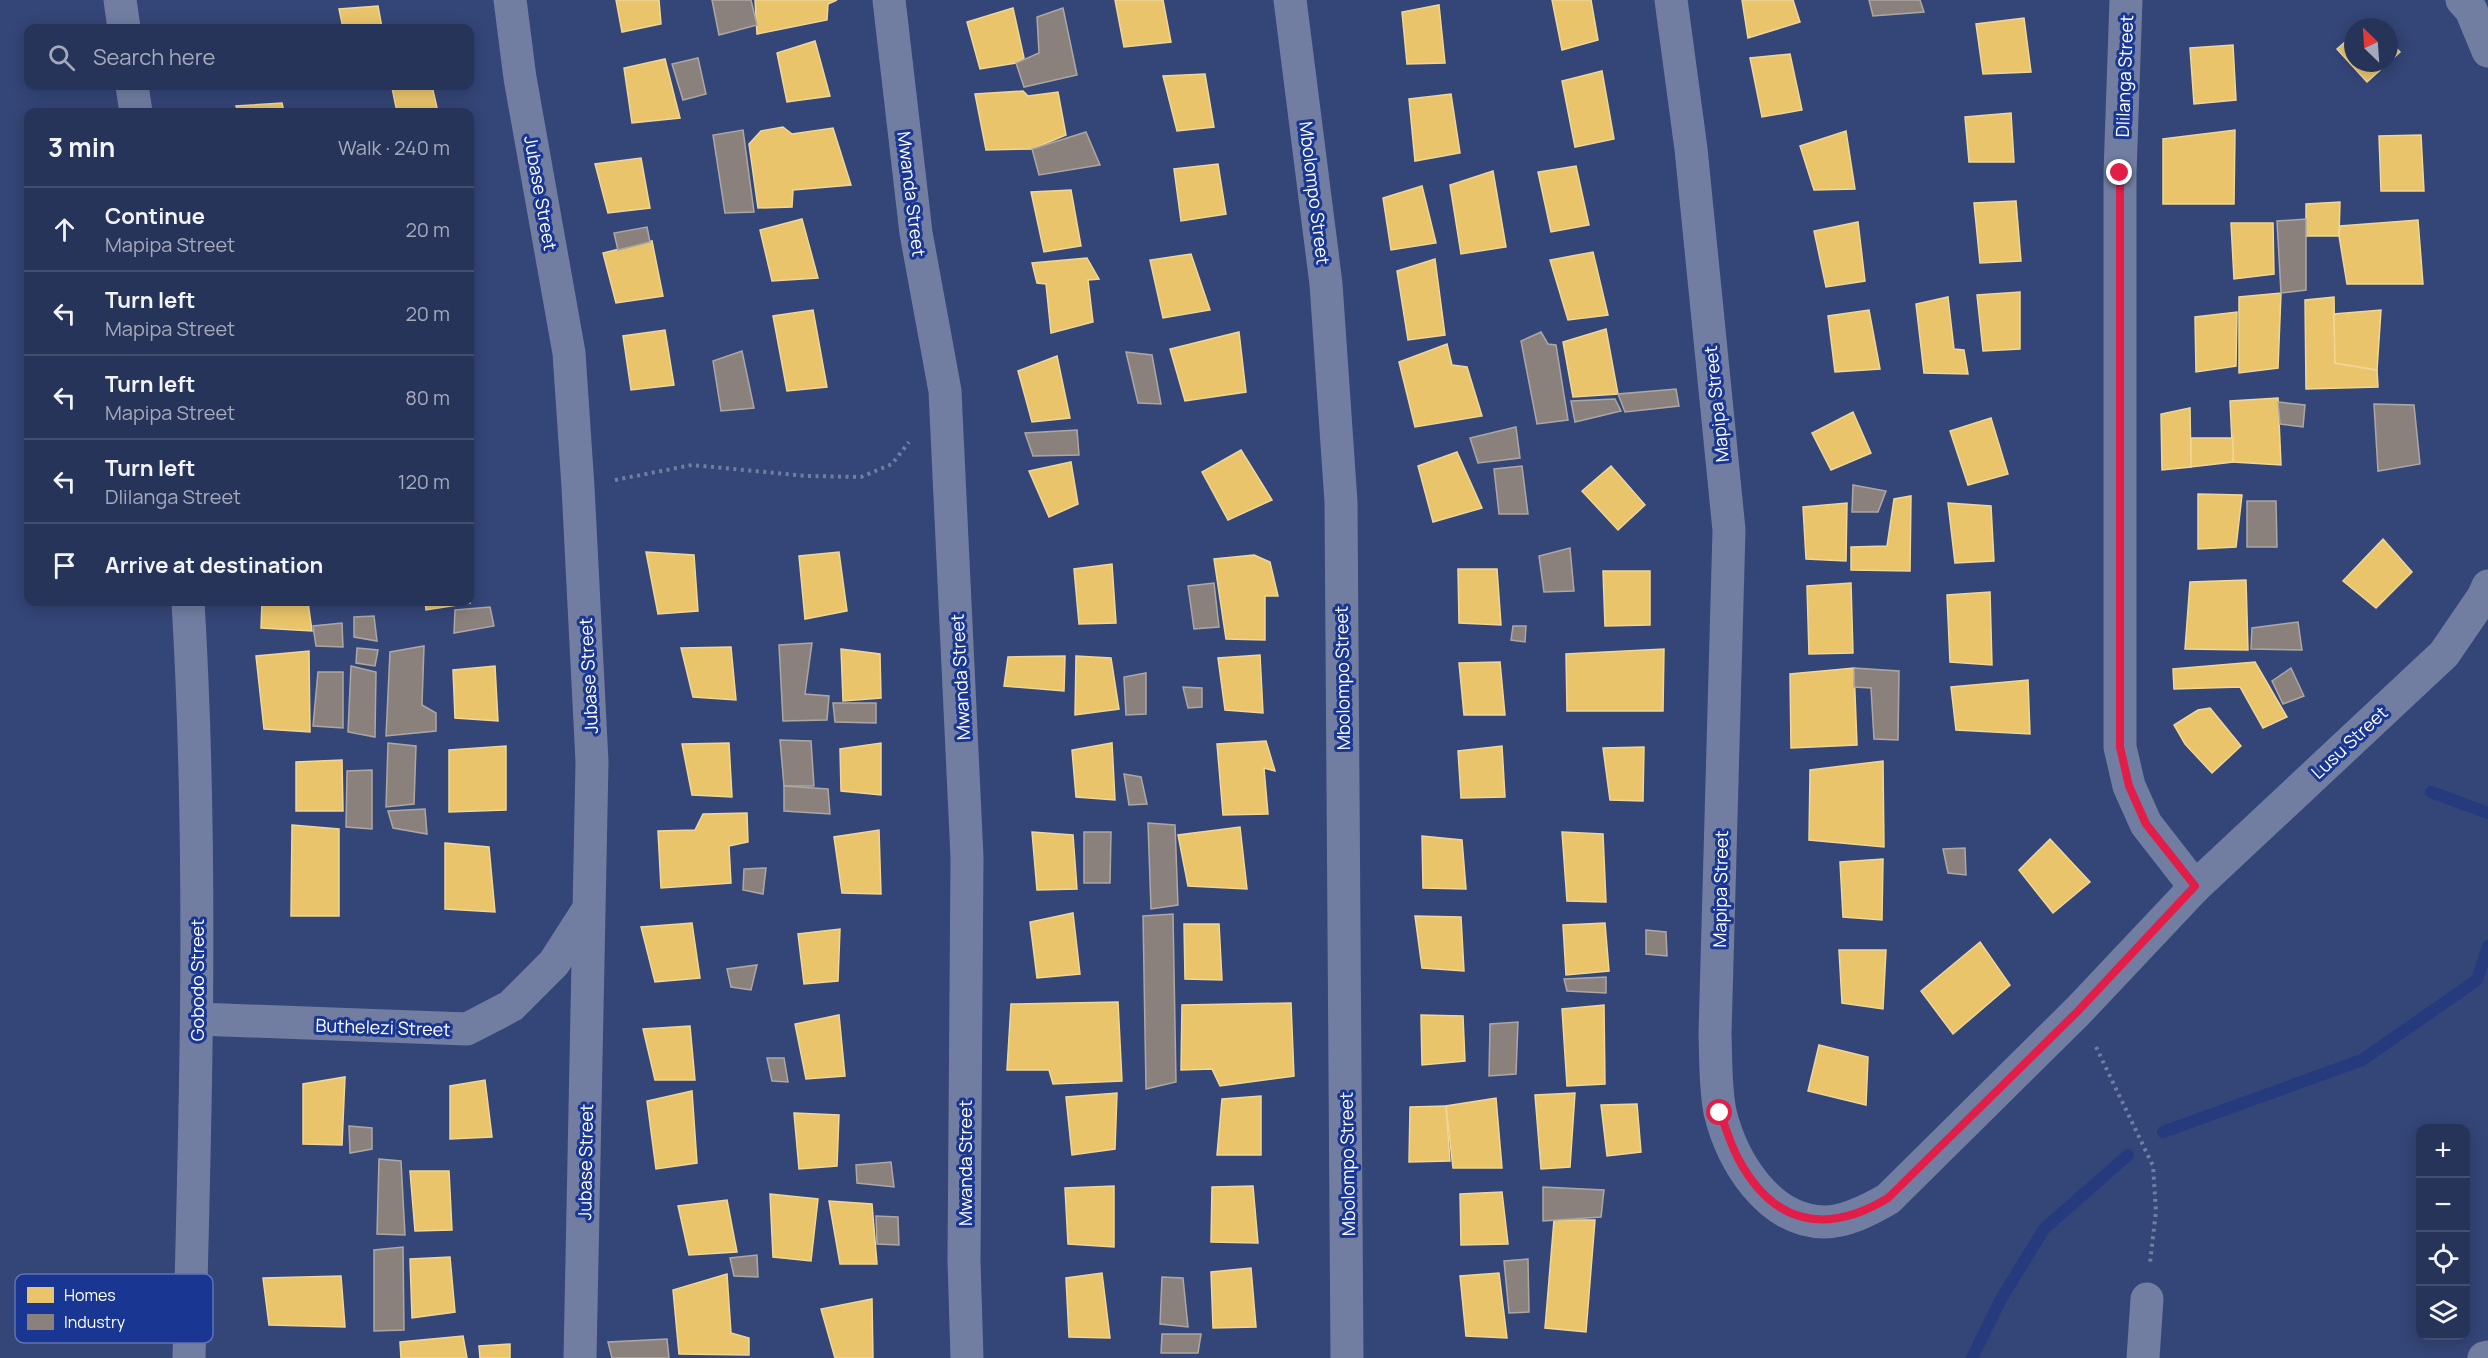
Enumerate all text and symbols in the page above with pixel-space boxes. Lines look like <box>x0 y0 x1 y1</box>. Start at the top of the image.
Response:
street label: Dlilanga Street <box>2110 14 2138 138</box>
north arrow <box>2344 18 2398 72</box>
search box <box>24 24 474 90</box>
icon: search <box>45 41 78 74</box>
text: Search here <box>93 42 215 72</box>
street label: Mbolompo Street <box>1294 120 1336 266</box>
text: 3 min <box>48 129 115 165</box>
street label: Mwanda Street <box>892 130 932 258</box>
text: Walk · 240 m <box>338 134 450 161</box>
street label: Jubase Street <box>519 134 563 252</box>
route end <box>2106 159 2132 185</box>
text: Continue <box>105 201 205 231</box>
icon: ahead <box>48 213 81 246</box>
text: 20 m <box>405 216 450 243</box>
text: Mapipa Street <box>105 231 235 258</box>
text: Turn left <box>105 285 195 315</box>
icon: left <box>48 297 81 330</box>
text: 20 m <box>405 300 450 327</box>
text: Mapipa Street <box>105 315 235 342</box>
street label: Mapipa Street <box>1698 345 1734 463</box>
text: Turn left <box>105 369 195 399</box>
icon: left <box>48 381 81 414</box>
text: 80 m <box>405 384 450 411</box>
text: Mapipa Street <box>105 399 235 426</box>
text: Turn left <box>105 453 195 483</box>
icon: left <box>48 465 81 498</box>
text: 120 m <box>398 468 450 495</box>
text: Dlilanga Street <box>105 483 241 510</box>
icon: arrive <box>48 549 81 582</box>
text: Arrive at destination <box>105 550 323 580</box>
street label: Mbolompo Street <box>1329 606 1355 750</box>
street label: Mwanda Street <box>945 613 975 741</box>
street label: Jubase Street <box>573 617 603 735</box>
street label: Lusu Street <box>2306 700 2392 784</box>
street label: Mapipa Street <box>1707 830 1733 948</box>
street label: Gobodo Street <box>185 919 209 1041</box>
street label: Buthelezi Street <box>315 1013 451 1041</box>
street label: Mbolompo Street <box>1334 1092 1360 1236</box>
route start <box>1706 1099 1732 1125</box>
street label: Mwanda Street <box>953 1100 977 1226</box>
street label: Jubase Street <box>572 1104 598 1220</box>
map controls <box>2416 1124 2470 1340</box>
button: + <box>2416 1124 2470 1178</box>
button: − <box>2416 1178 2470 1232</box>
button: locate <box>2416 1232 2470 1286</box>
legend <box>15 1274 213 1343</box>
text: Homes <box>64 1284 116 1306</box>
button: layers <box>2416 1286 2470 1340</box>
text: Industry <box>64 1311 126 1333</box>

